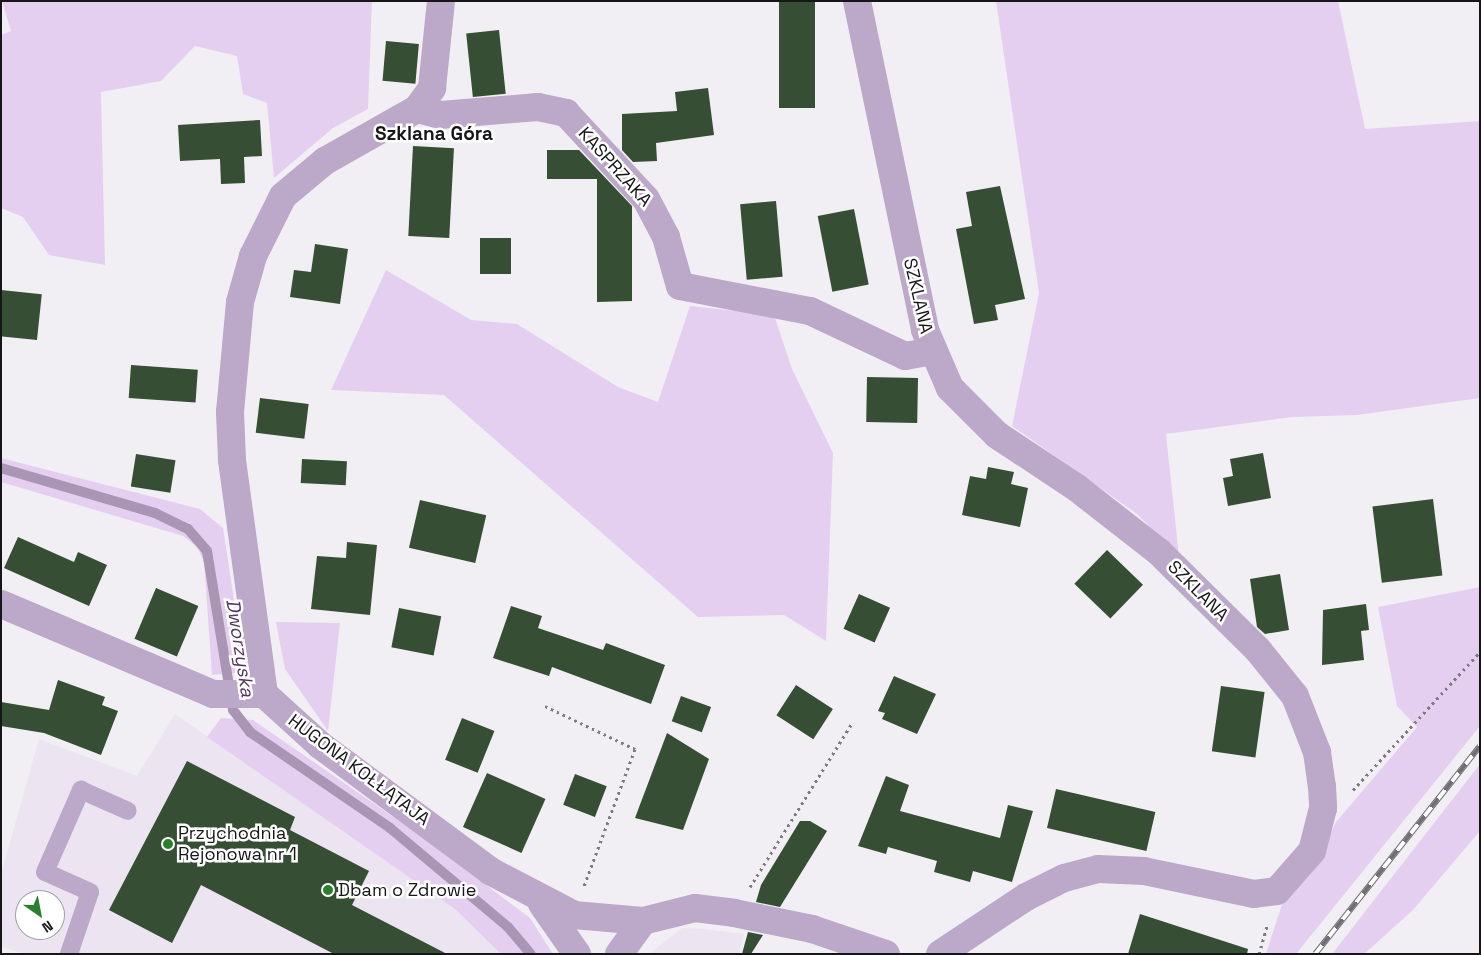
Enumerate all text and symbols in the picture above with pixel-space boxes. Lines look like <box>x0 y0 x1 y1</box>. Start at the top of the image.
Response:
district label: Szklana Góra <box>375 123 493 145</box>
street label: KASPRZAKA <box>574 123 656 211</box>
street label: SZKLANA <box>899 256 937 336</box>
street label: SZKLANA <box>1163 556 1233 626</box>
water label: Dworzyska <box>221 597 259 699</box>
street label: HUGONA KOŁŁĄTAJA <box>284 710 434 830</box>
place label: Przychodnia Rejonowa nr 1 <box>178 823 297 866</box>
marker: Przychodnia Rejonowa nr 1 <box>162 838 174 850</box>
place label: Dbam o Zdrowie <box>338 879 476 901</box>
marker: Dbam o Zdrowie <box>322 884 334 896</box>
north arrow <box>15 890 65 940</box>
text: N <box>39 917 56 937</box>

